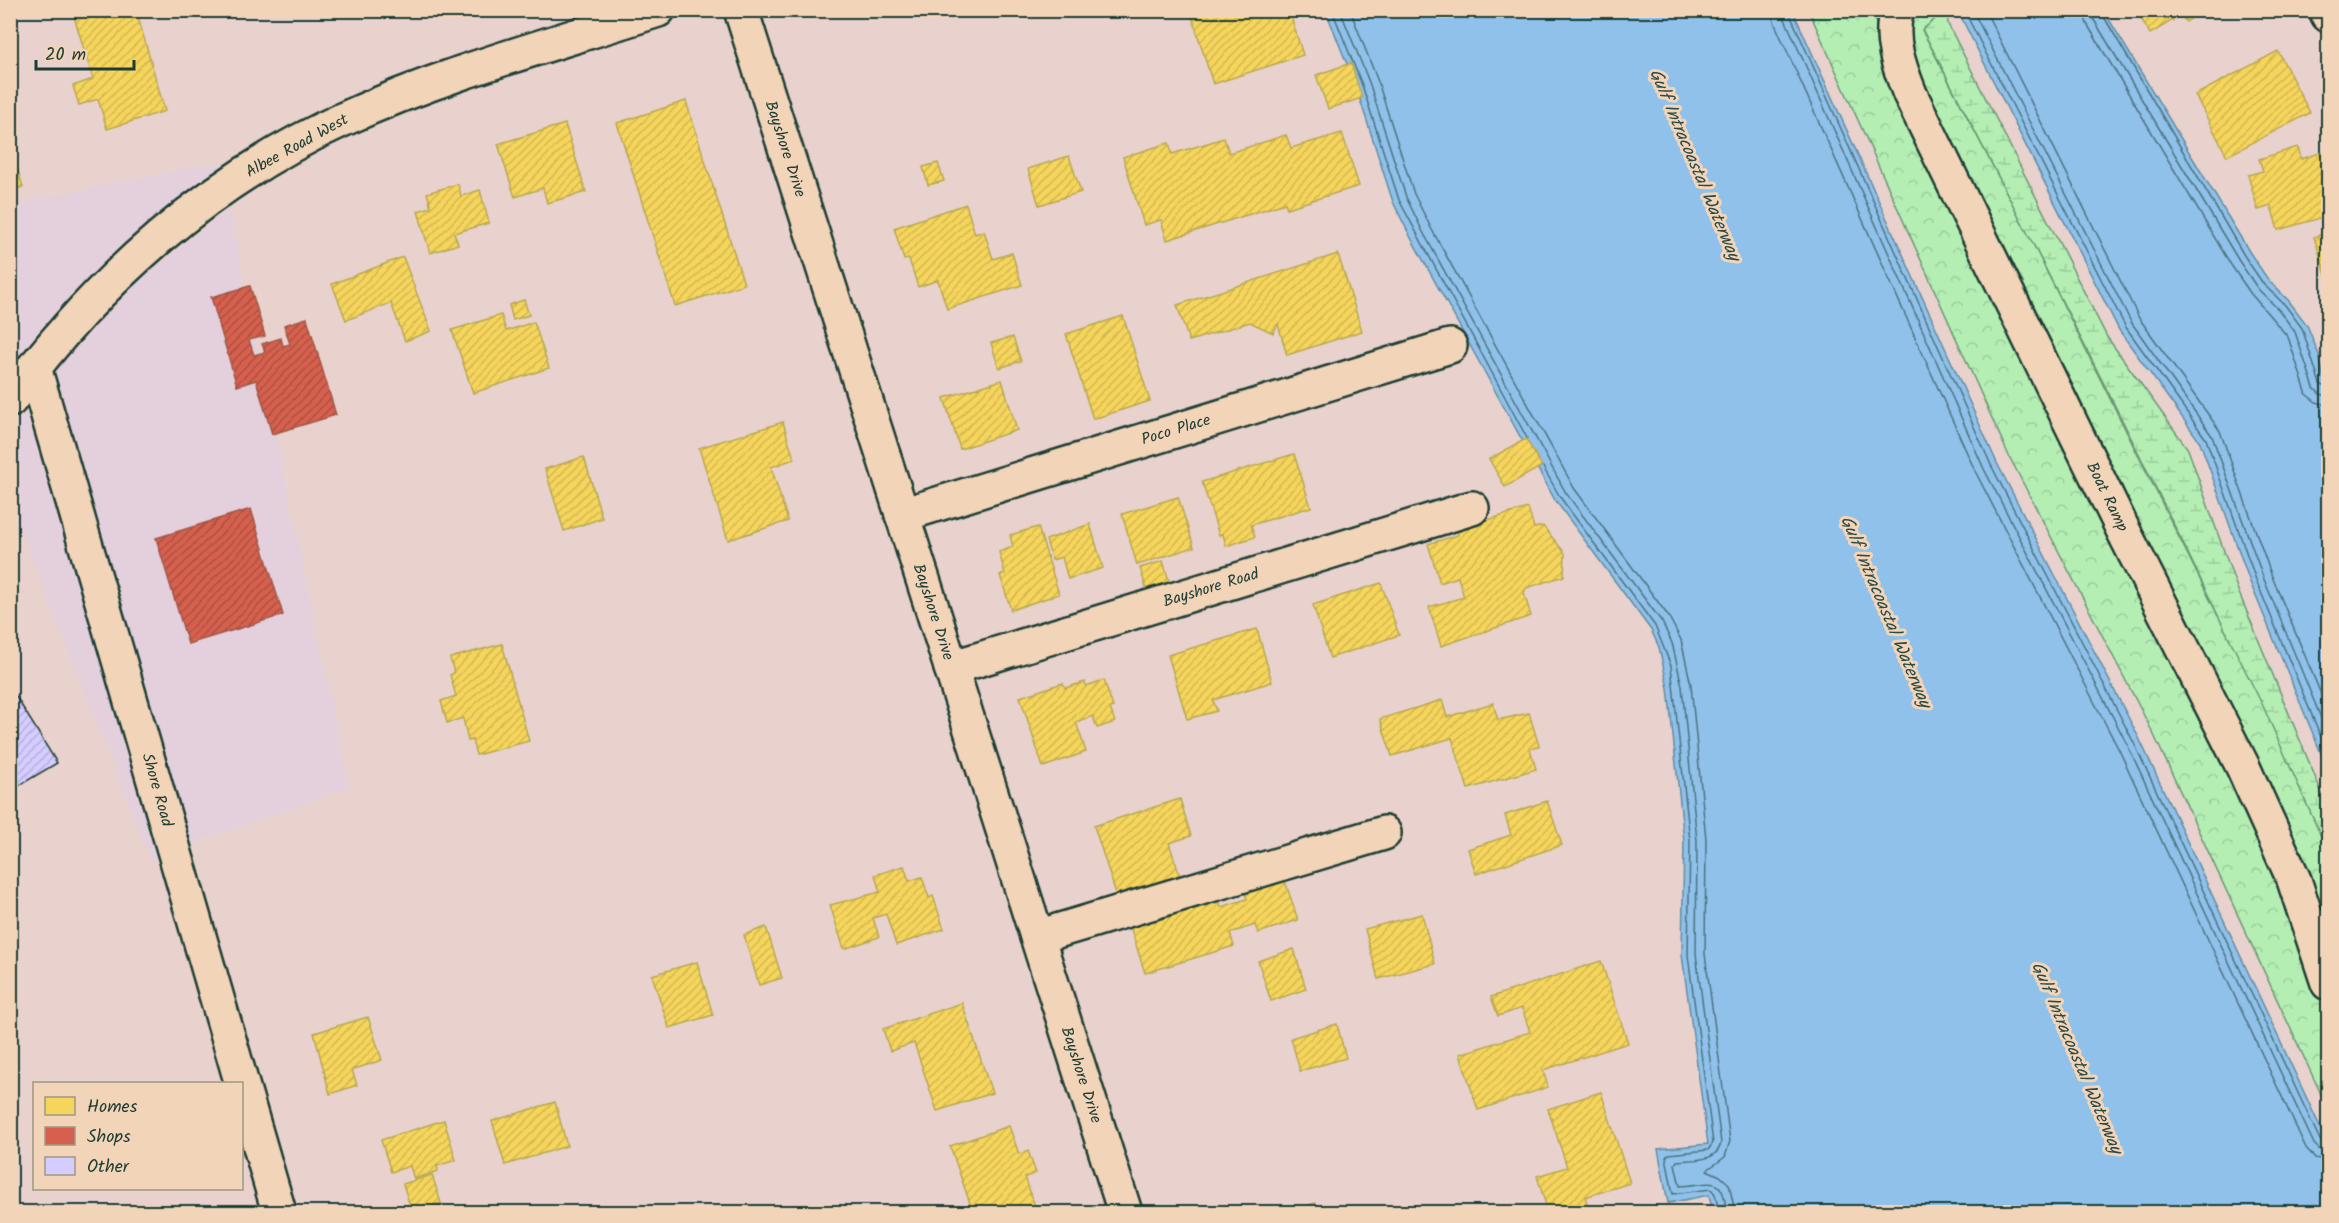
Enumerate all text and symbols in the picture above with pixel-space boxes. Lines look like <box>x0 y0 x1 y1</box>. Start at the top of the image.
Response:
scale bar <box>36 33 134 71</box>
text: 20 m <box>45 41 86 70</box>
water label: Gulf Intracoastal Waterway <box>1640 64 1749 268</box>
street label: Bayshore Drive <box>758 98 812 200</box>
street label: Albee Road West <box>241 107 354 185</box>
street label: Poco Place <box>1138 408 1214 452</box>
street label: Boat Ramp <box>2079 458 2135 536</box>
water label: Gulf Intracoastal Waterway <box>1831 511 1940 715</box>
street label: Bayshore Drive <box>906 561 960 663</box>
street label: Bayshore Road <box>1160 561 1263 614</box>
street label: Shore Road <box>135 750 180 831</box>
water label: Gulf Intracoastal Waterway <box>2022 957 2131 1161</box>
street label: Bayshore Drive <box>1054 1024 1108 1126</box>
legend <box>33 1082 243 1190</box>
text: Homes <box>87 1093 138 1122</box>
text: Shops <box>87 1123 131 1152</box>
text: Other <box>87 1153 130 1182</box>

